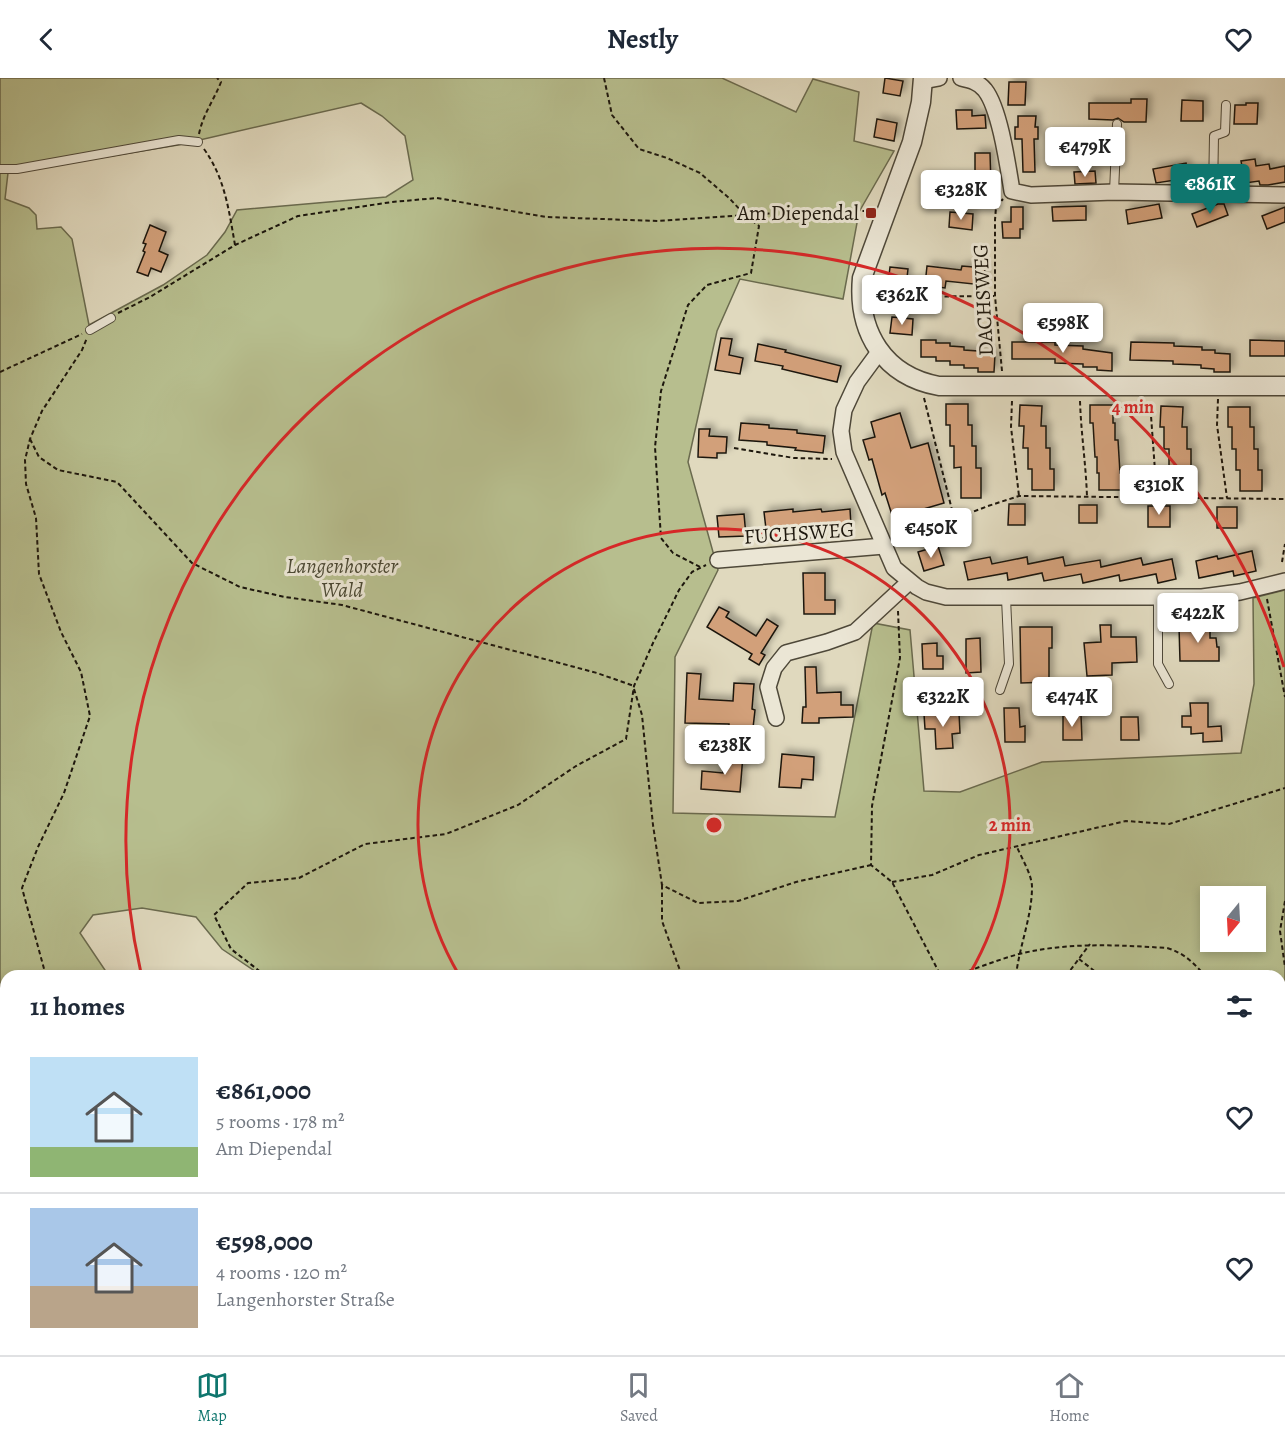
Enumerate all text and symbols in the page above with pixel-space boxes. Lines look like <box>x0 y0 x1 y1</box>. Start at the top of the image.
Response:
text: Nestly <box>607 21 678 57</box>
icon: back <box>30 23 63 56</box>
icon: heart <box>1222 23 1255 56</box>
pin: €479K <box>1043 127 1127 178</box>
text: €479K <box>1059 133 1111 160</box>
pin: €861K <box>1168 164 1252 215</box>
pin: €328K <box>919 170 1003 221</box>
text: €861K <box>1185 170 1235 197</box>
text: €328K <box>935 176 987 203</box>
place label: Am Diependal <box>736 199 859 227</box>
marker: Am Diependal <box>864 206 878 220</box>
street label: DACHSWEG <box>966 243 1000 357</box>
pin: €362K <box>860 275 944 326</box>
text: €362K <box>876 281 928 308</box>
pin: €598K <box>1021 303 1105 354</box>
text: €598K <box>1037 309 1089 336</box>
text: 4 min <box>1112 395 1154 419</box>
pin: €310K <box>1117 465 1201 516</box>
text: €310K <box>1134 471 1184 498</box>
pin: €450K <box>889 508 973 559</box>
text: €450K <box>905 514 957 541</box>
street label: FUCHSWEG <box>743 515 855 551</box>
park label: Langenhorster Wald <box>286 552 398 604</box>
pin: €422K <box>1156 593 1240 644</box>
text: €422K <box>1171 599 1225 626</box>
pin: €322K <box>901 677 985 728</box>
pin: €474K <box>1030 677 1114 728</box>
text: €322K <box>917 683 969 710</box>
text: €474K <box>1046 683 1098 710</box>
pin: €238K <box>683 725 767 776</box>
text: €238K <box>699 731 751 758</box>
text: 2 min <box>989 813 1031 837</box>
centre of rings <box>704 815 724 835</box>
north arrow <box>1200 886 1266 952</box>
map controls <box>1200 886 1266 952</box>
text: 11 homes <box>30 989 125 1024</box>
icon: filters <box>1223 990 1256 1023</box>
text: €861,000 <box>216 1073 311 1108</box>
icon: home <box>78 1081 150 1153</box>
icon: heart <box>1223 1101 1256 1134</box>
text: 5 rooms · 178 m² <box>216 1108 345 1135</box>
text: Am Diependal <box>216 1135 332 1162</box>
text: €598,000 <box>216 1224 313 1259</box>
icon: home <box>78 1232 150 1304</box>
icon: heart <box>1223 1252 1256 1285</box>
text: 4 rooms · 120 m² <box>216 1259 347 1286</box>
text: Langenhorster Straße <box>216 1286 395 1313</box>
tab: Map <box>196 1369 229 1427</box>
tab: Saved <box>620 1369 658 1427</box>
tab: Home <box>1049 1369 1089 1427</box>

